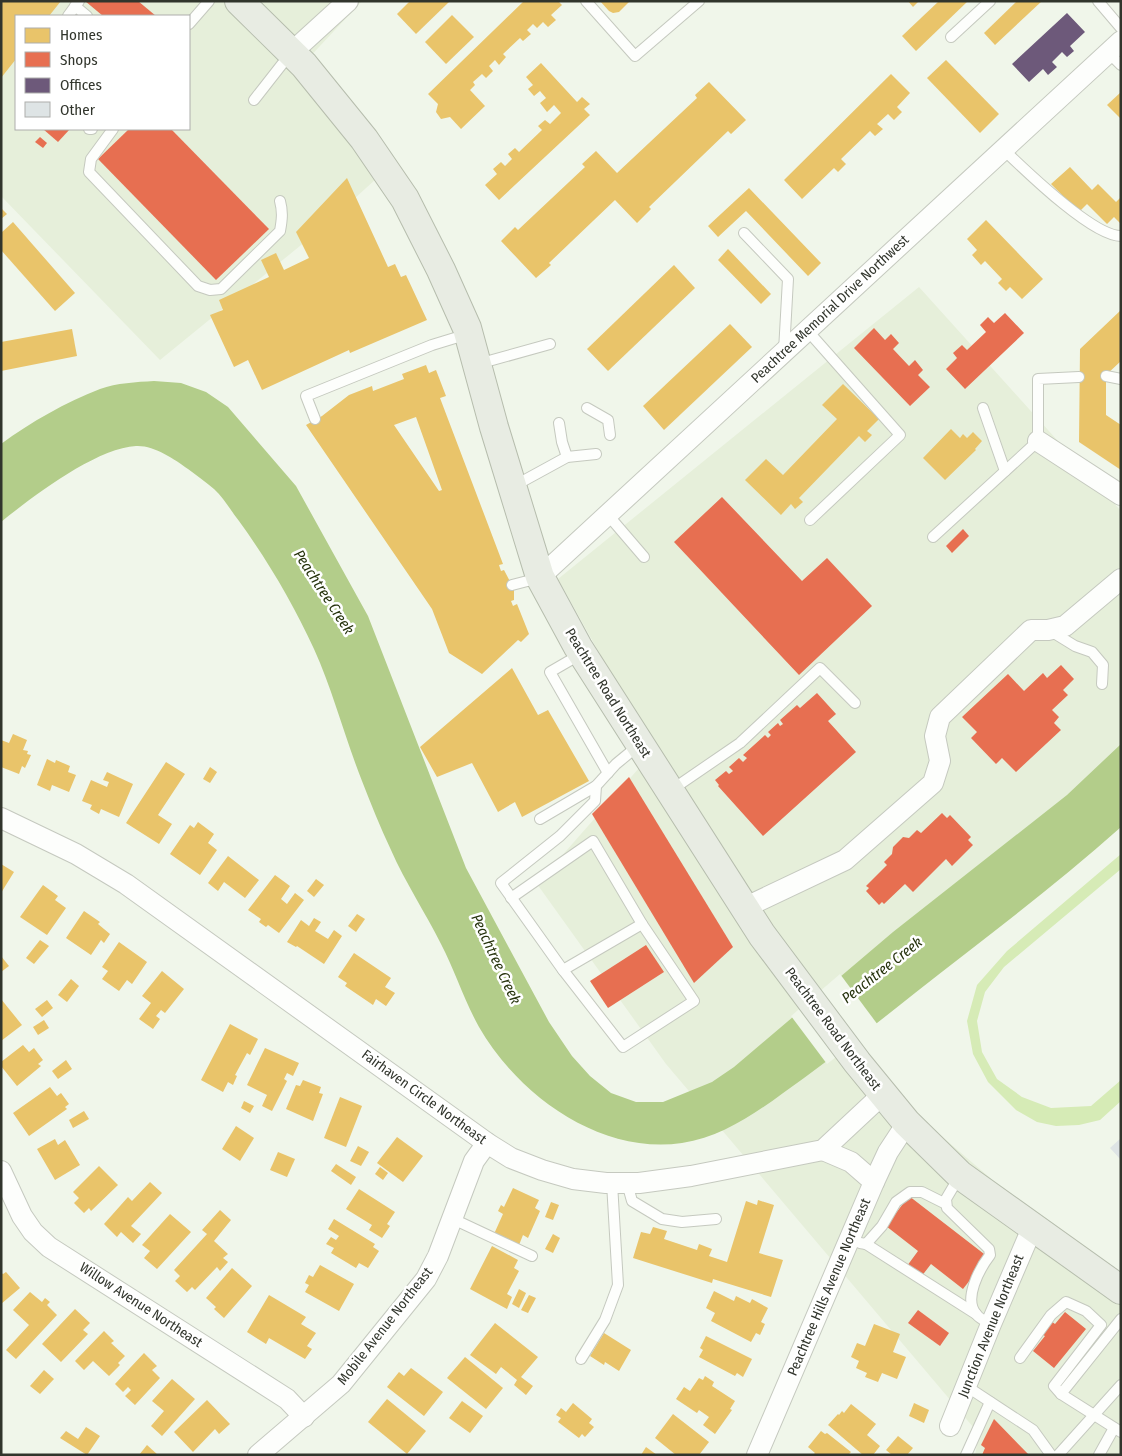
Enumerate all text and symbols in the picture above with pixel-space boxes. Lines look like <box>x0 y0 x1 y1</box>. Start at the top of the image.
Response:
legend <box>15 15 190 130</box>
text: Homes <box>60 26 102 44</box>
text: Shops <box>60 51 98 69</box>
text: Offices <box>60 76 102 94</box>
text: Other <box>60 101 96 119</box>
street label: Peachtree Memorial Drive Northwest <box>748 231 913 387</box>
water label: Peachtree Creek <box>290 546 358 638</box>
street label: Peachtree Road Northeast <box>561 625 655 761</box>
water label: Peachtree Creek <box>467 911 525 1007</box>
water label: Peachtree Creek <box>838 933 926 1007</box>
street label: Peachtree Road Northeast <box>781 964 885 1094</box>
street label: Fairhaven Circle Northeast <box>358 1046 490 1148</box>
street label: Peachtree Hills Avenue Northeast <box>784 1195 874 1378</box>
street label: Junction Avenue Northeast <box>954 1252 1028 1400</box>
street label: Willow Avenue Northeast <box>76 1259 206 1351</box>
street label: Mobile Avenue Northeast <box>334 1264 436 1388</box>

